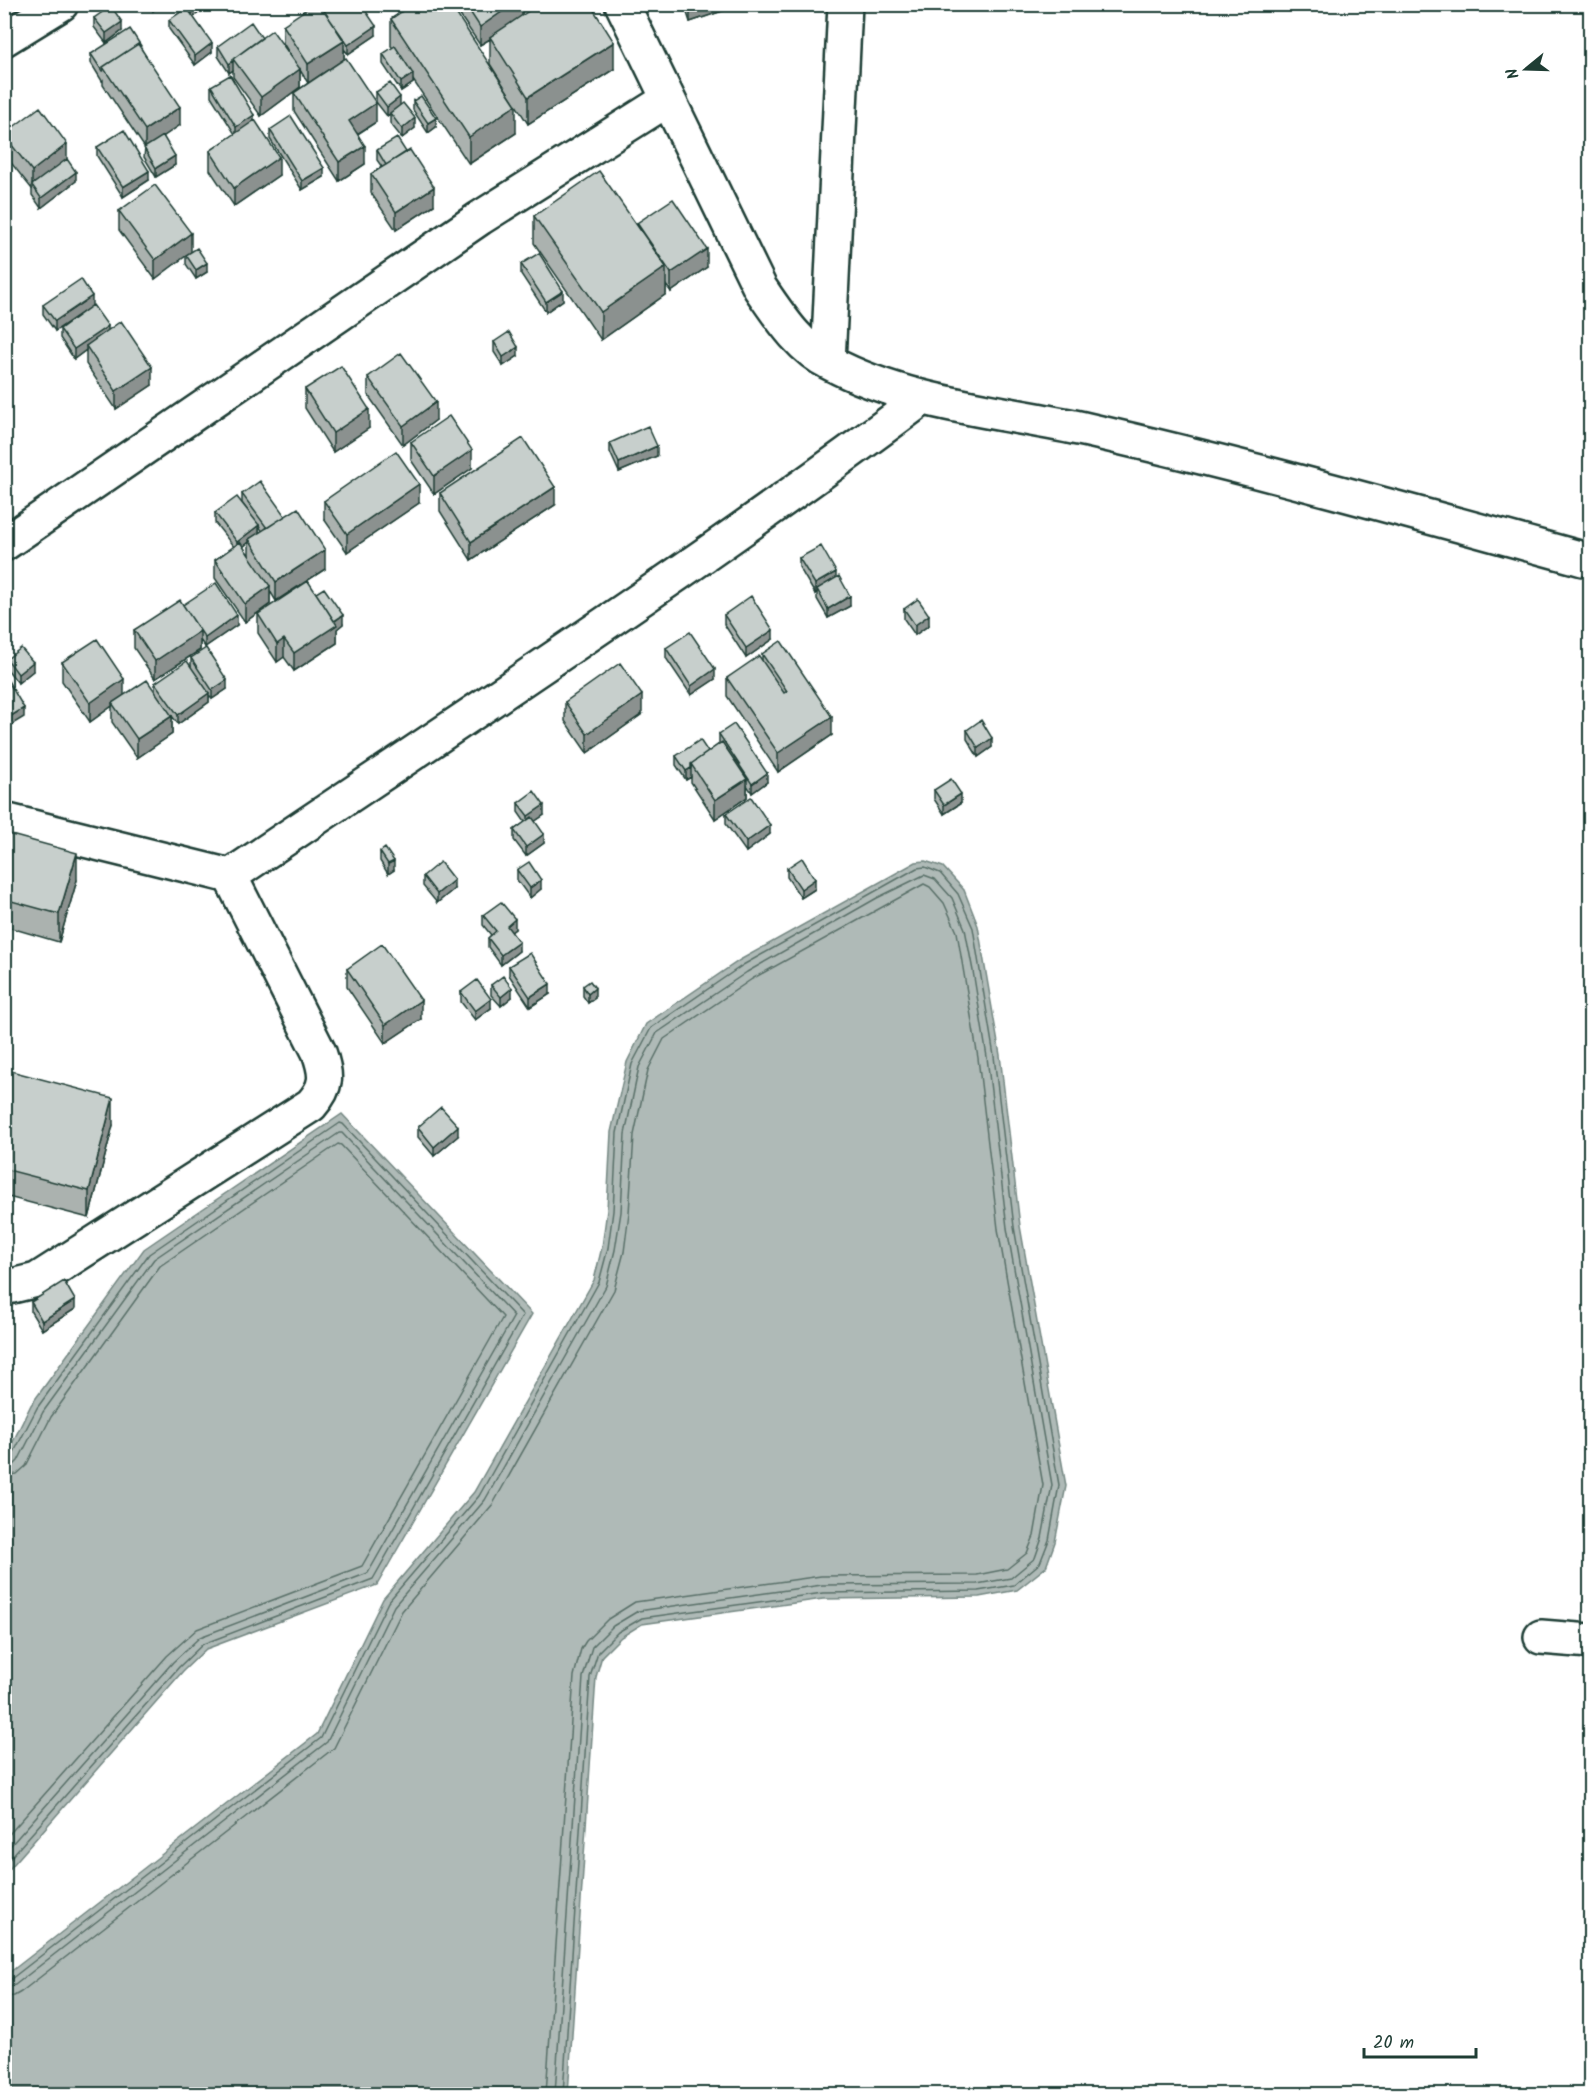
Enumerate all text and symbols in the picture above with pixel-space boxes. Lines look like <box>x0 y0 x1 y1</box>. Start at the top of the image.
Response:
north arrow <box>1496 39 1556 99</box>
text: N <box>1500 65 1527 82</box>
scale bar <box>1364 2021 1476 2059</box>
text: 20 m <box>1373 2029 1414 2058</box>

